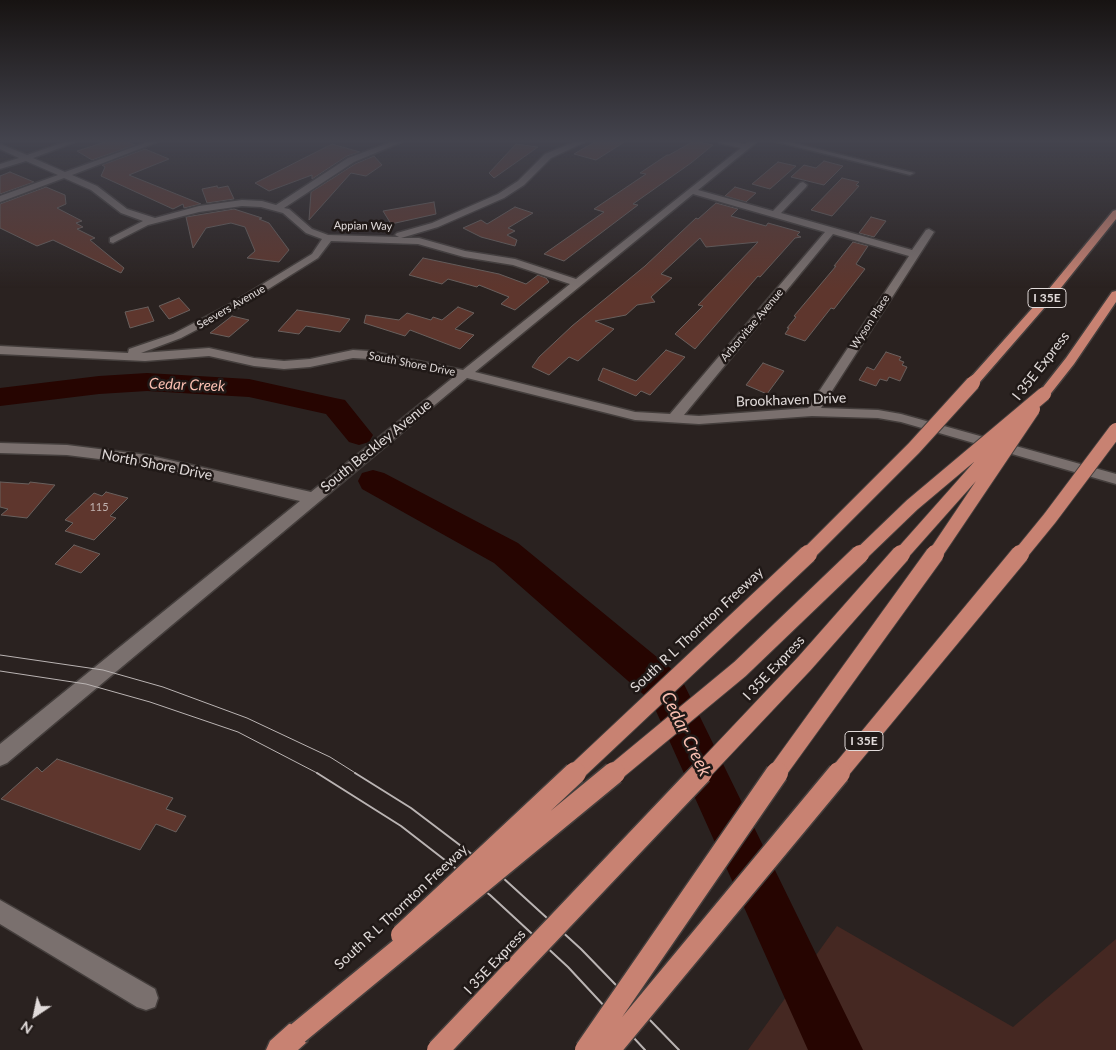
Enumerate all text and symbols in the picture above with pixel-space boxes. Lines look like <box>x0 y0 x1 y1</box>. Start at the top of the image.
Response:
street label: Appian Way <box>334 219 392 233</box>
street label: Seevers Avenue <box>194 282 268 332</box>
street label: Arborvitae Avenue <box>718 286 786 364</box>
road number: I 35E <box>1028 288 1066 308</box>
street label: Wyson Place <box>847 292 893 352</box>
street label: I 35E Express <box>1009 328 1073 404</box>
street label: South Shore Drive <box>368 349 456 379</box>
water label: Cedar Creek <box>149 375 225 395</box>
street label: Brookhaven Drive <box>735 390 847 410</box>
street label: South Beckley Avenue <box>317 396 435 496</box>
street label: North Shore Drive <box>100 446 214 484</box>
house number: 115 <box>89 500 109 514</box>
street label: South R L Thornton Freeway <box>627 564 767 696</box>
street label: I 35E Express <box>740 632 808 704</box>
water label: Cedar Creek <box>656 688 716 780</box>
road number: I 35E <box>845 731 883 750</box>
street label: South R L Thornton Freeway <box>331 841 471 973</box>
street label: I 35E Express <box>461 926 529 998</box>
north arrow <box>10 990 60 1040</box>
text: N <box>17 1018 36 1038</box>

